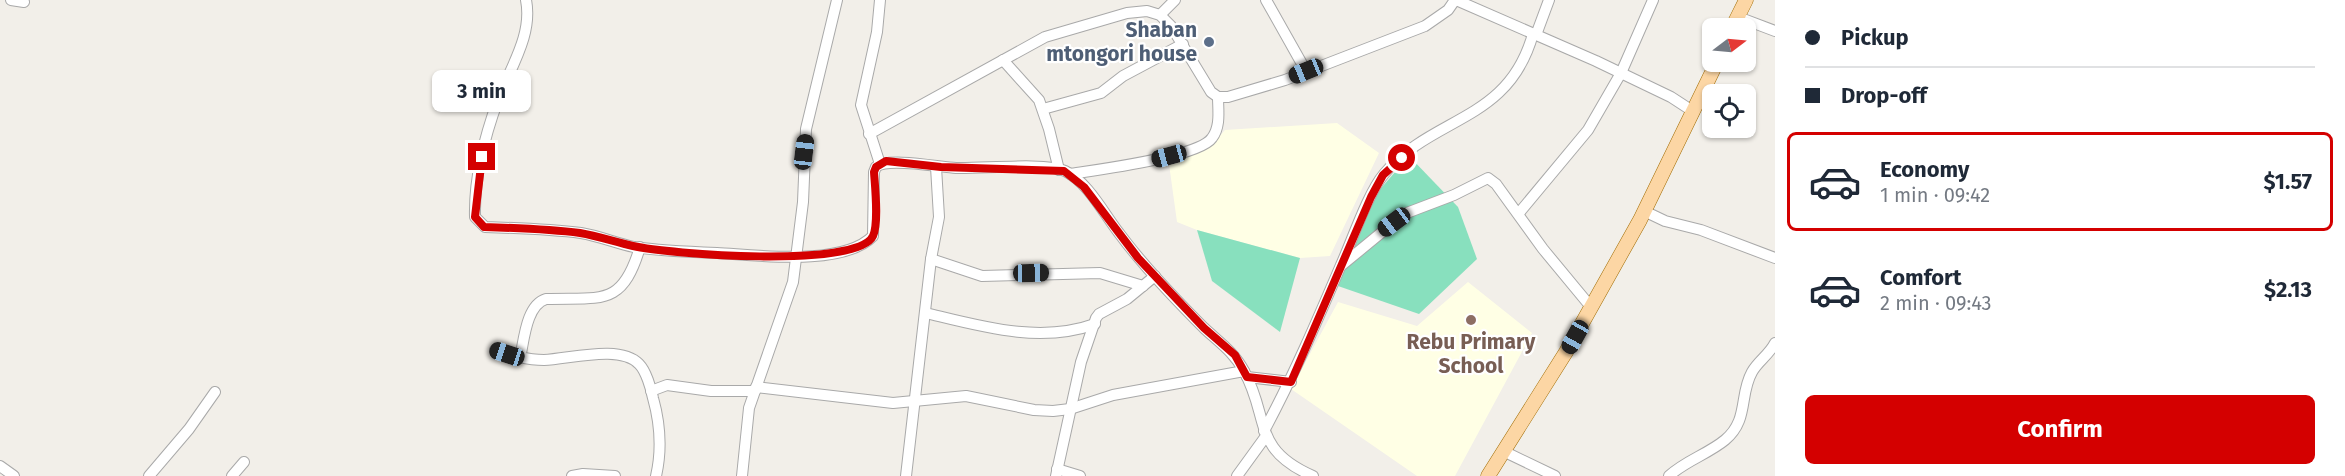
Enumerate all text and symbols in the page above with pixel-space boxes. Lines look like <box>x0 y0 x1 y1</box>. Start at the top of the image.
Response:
place label: Shaban mtongori house <box>1046 17 1197 67</box>
north arrow <box>1702 18 1756 72</box>
map controls <box>1702 18 1756 138</box>
text: Pickup <box>1841 24 1909 51</box>
marker: Shaban mtongori house <box>1202 35 1216 49</box>
car <box>1286 56 1326 86</box>
callout: 3 min <box>432 70 532 112</box>
text: 3 min <box>457 79 506 103</box>
text: Drop-off <box>1841 82 1927 109</box>
button: locate <box>1702 84 1756 138</box>
car <box>793 133 815 171</box>
route end <box>468 143 495 170</box>
car <box>1149 143 1189 169</box>
route start <box>1388 144 1415 171</box>
icon: car <box>1808 155 1862 209</box>
text: Economy <box>1880 156 1969 183</box>
text: $1.57 <box>2264 168 2312 195</box>
text: 1 min · 09:42 <box>1880 183 1990 207</box>
car <box>1374 204 1414 240</box>
icon: car <box>1808 263 1862 317</box>
car <box>1013 264 1049 282</box>
text: Comfort <box>1880 264 1961 291</box>
text: $2.13 <box>2264 276 2312 303</box>
text: 2 min · 09:43 <box>1880 291 1992 315</box>
marker: Rebu Primary School <box>1464 313 1478 327</box>
car <box>1558 317 1592 357</box>
place label: Rebu Primary School <box>1407 329 1536 379</box>
car <box>487 340 527 368</box>
button: Confirm <box>1805 395 2315 464</box>

